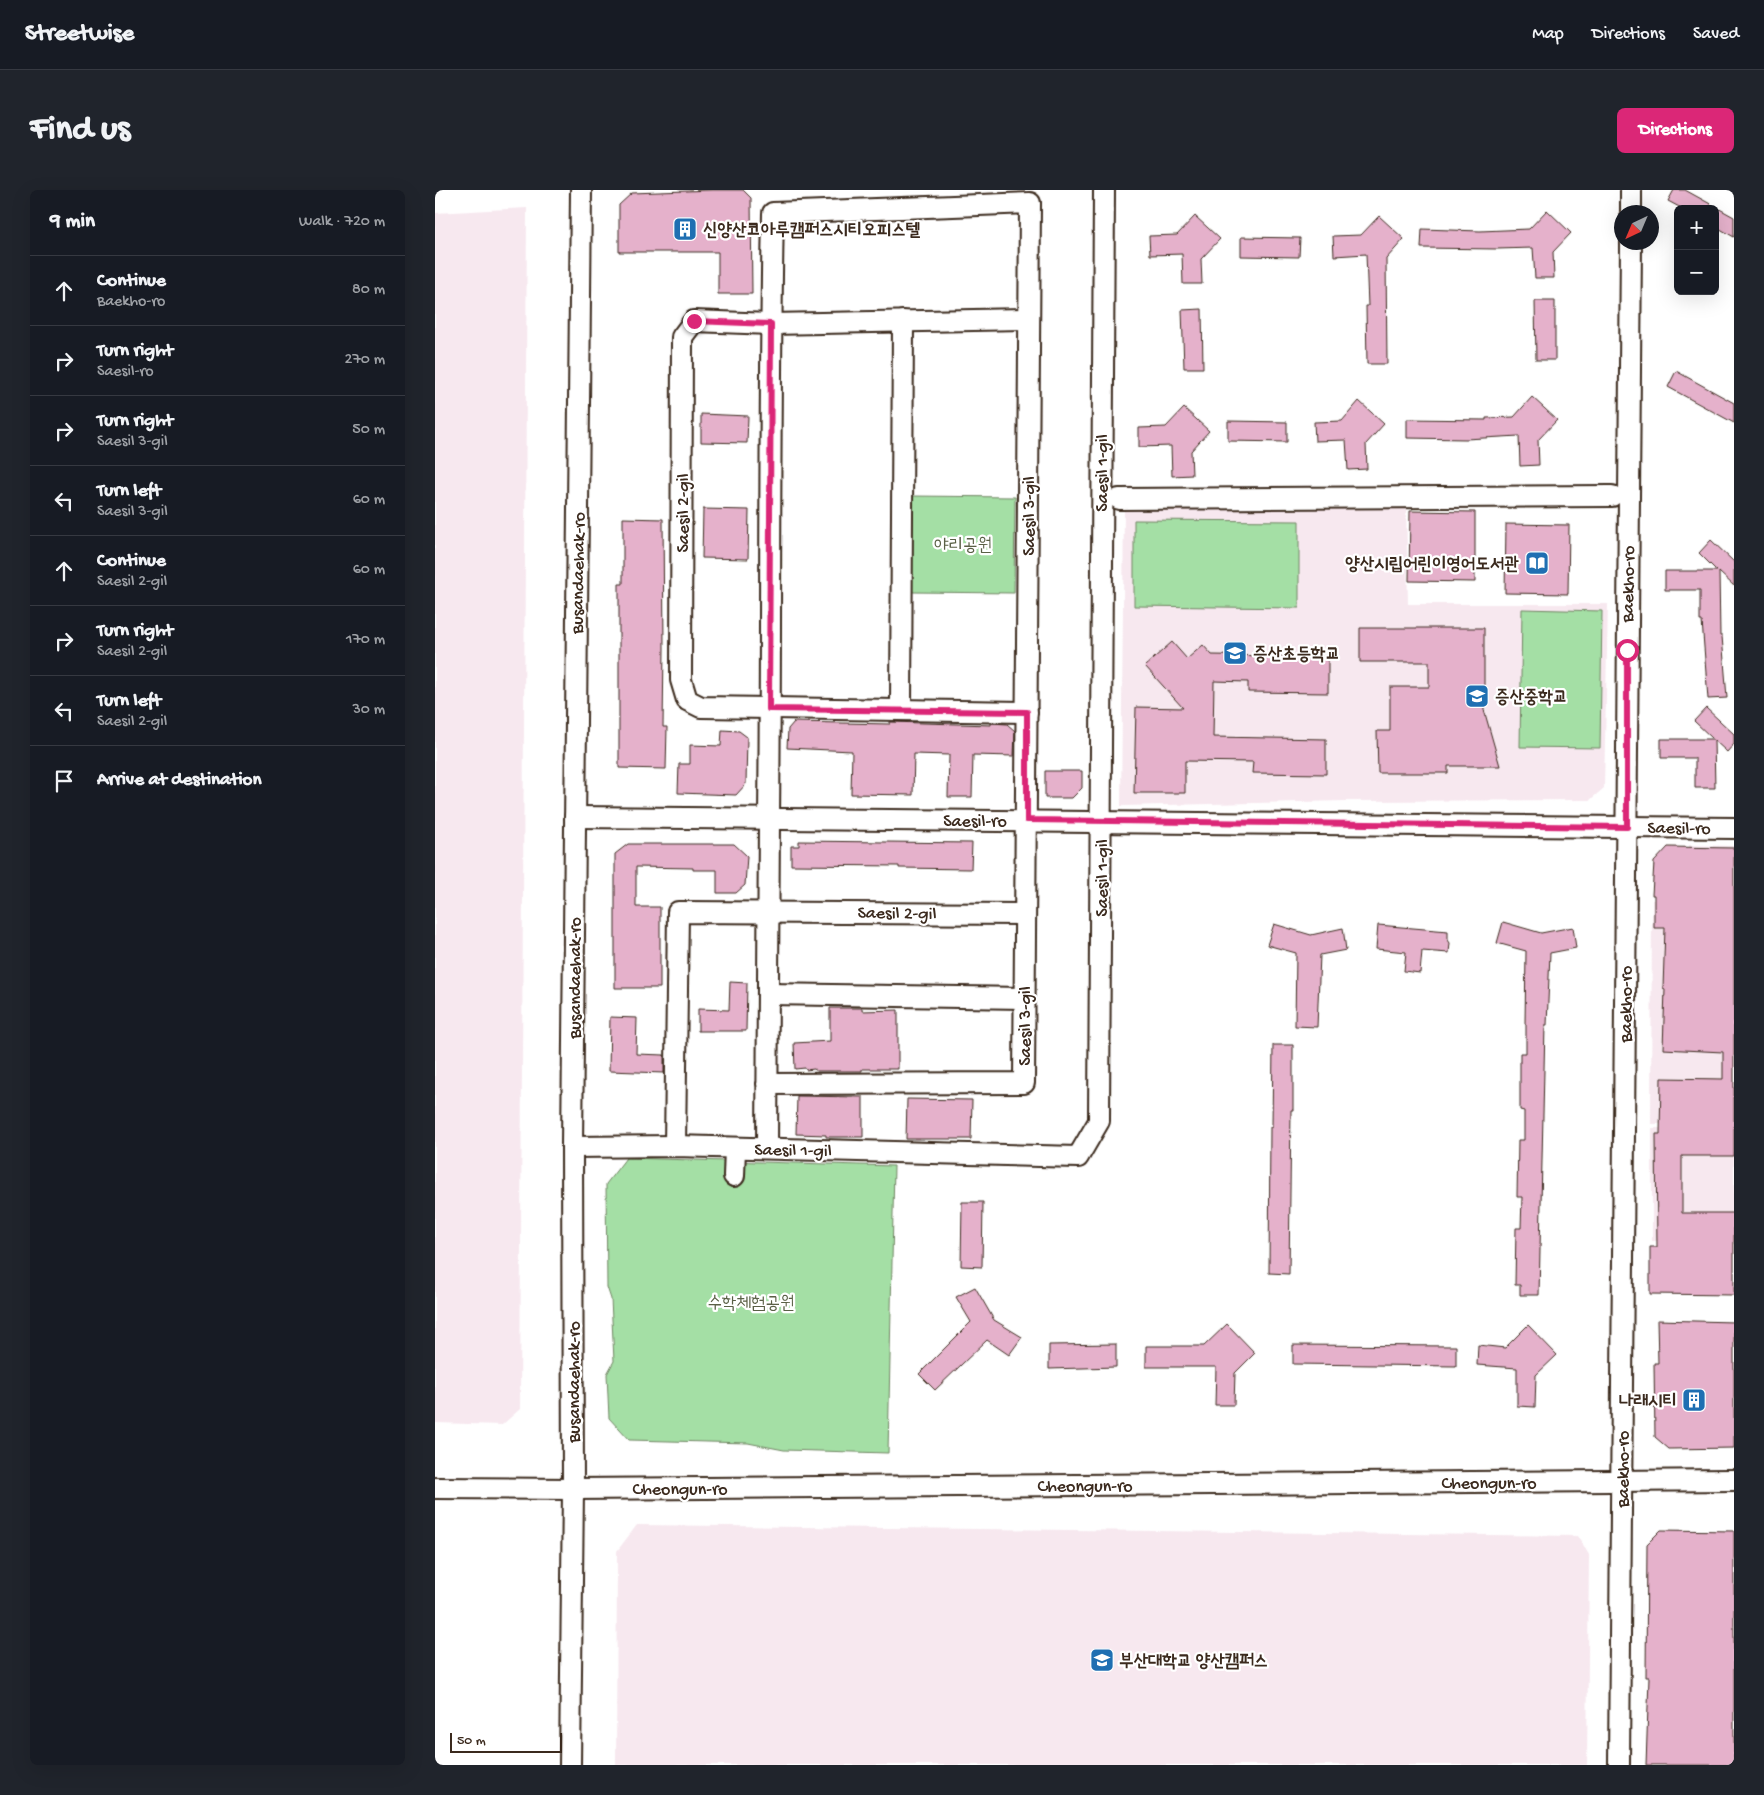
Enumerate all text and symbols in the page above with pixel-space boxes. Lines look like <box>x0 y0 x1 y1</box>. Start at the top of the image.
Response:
text: Streetwise <box>25 20 134 49</box>
text: Map <box>1532 24 1564 45</box>
text: Directions <box>1592 24 1665 45</box>
text: Saved <box>1693 24 1739 45</box>
button: Directions <box>1617 108 1734 153</box>
text: Find us <box>30 110 130 151</box>
north arrow <box>1614 205 1659 250</box>
map controls <box>1674 205 1719 295</box>
button: + <box>1674 205 1719 250</box>
text: 9 min <box>50 210 95 235</box>
text: Walk · 720 m <box>299 213 385 232</box>
building icon: 신양산코아루캠퍼스시티오피스텔 <box>672 216 698 242</box>
place label: 신양산코아루캠퍼스시티오피스텔 <box>703 221 921 242</box>
button: − <box>1674 250 1719 295</box>
text: Continue <box>97 270 166 293</box>
icon: ahead <box>50 277 78 305</box>
text: 80 m <box>352 281 385 300</box>
text: Baekho-ro <box>97 293 165 312</box>
route end <box>683 310 706 333</box>
text: Turn right <box>97 340 173 363</box>
icon: right <box>50 347 78 375</box>
text: 270 m <box>345 351 385 370</box>
text: Saesil-ro <box>97 363 153 382</box>
text: Turn right <box>97 410 173 433</box>
icon: right <box>50 417 78 445</box>
text: 50 m <box>352 421 385 440</box>
text: Saesil 3-gil <box>97 433 168 452</box>
street label: Saesil 1-gil <box>1093 434 1114 512</box>
street label: Saesil 2-gil <box>674 473 695 552</box>
street label: Saesil 3-gil <box>1020 476 1041 556</box>
text: Turn left <box>97 480 161 503</box>
icon: left <box>50 487 78 515</box>
text: 60 m <box>353 491 385 510</box>
text: Saesil 3-gil <box>97 503 168 522</box>
street label: Busandaehak-ro <box>568 512 591 635</box>
park label: 야리공원 <box>934 536 992 557</box>
street label: Baekho-ro <box>1618 545 1641 624</box>
text: Continue <box>97 550 166 573</box>
library icon: 양산시립어린이영어도서관 <box>1524 550 1550 576</box>
place label: 양산시립어린이영어도서관 <box>1345 555 1520 576</box>
icon: ahead <box>50 557 78 585</box>
text: 60 m <box>353 561 385 580</box>
text: Saesil 2-gil <box>97 573 167 592</box>
text: Turn right <box>97 620 173 643</box>
icon: right <box>50 627 78 655</box>
text: 170 m <box>346 631 385 650</box>
route start <box>1616 639 1639 662</box>
school or university icon: 증산초등학교 <box>1222 640 1248 666</box>
text: Saesil 2-gil <box>97 643 167 662</box>
place label: 증산초등학교 <box>1253 645 1340 666</box>
school or university icon: 증산중학교 <box>1464 683 1490 709</box>
place label: 증산중학교 <box>1495 688 1567 709</box>
text: Turn left <box>97 690 161 713</box>
icon: left <box>50 697 78 725</box>
text: 30 m <box>352 701 385 720</box>
text: Saesil 2-gil <box>97 713 167 732</box>
icon: arrive <box>50 767 78 795</box>
text: Arrive at destination <box>97 769 261 792</box>
street label: Saesil-ro <box>943 812 1007 833</box>
street label: Saesil-ro <box>1647 818 1711 841</box>
street label: Saesil 1-gil <box>1093 839 1114 917</box>
street label: Saesil 2-gil <box>857 903 937 926</box>
street label: Busandaehak-ro <box>566 917 587 1040</box>
street label: Baekho-ro <box>1617 966 1638 1043</box>
street label: Saesil 3-gil <box>1016 986 1037 1066</box>
street label: Saesil 1-gil <box>754 1140 832 1163</box>
park label: 수학체험공원 <box>708 1294 794 1315</box>
street label: Busandaehak-ro <box>565 1321 586 1444</box>
building icon: 나래시티 <box>1681 1387 1707 1413</box>
place label: 나래시티 <box>1619 1392 1677 1413</box>
street label: Baekho-ro <box>1614 1431 1635 1508</box>
street label: Cheongun-ro <box>1441 1474 1537 1495</box>
street label: Cheongun-ro <box>1037 1477 1133 1498</box>
street label: Cheongun-ro <box>632 1480 728 1501</box>
school or university icon: 부산대학교 양산캠퍼스 <box>1089 1647 1115 1673</box>
place label: 부산대학교 양산캠퍼스 <box>1119 1652 1268 1673</box>
scale bar <box>450 1730 563 1753</box>
text: 50 m <box>457 1733 486 1750</box>

